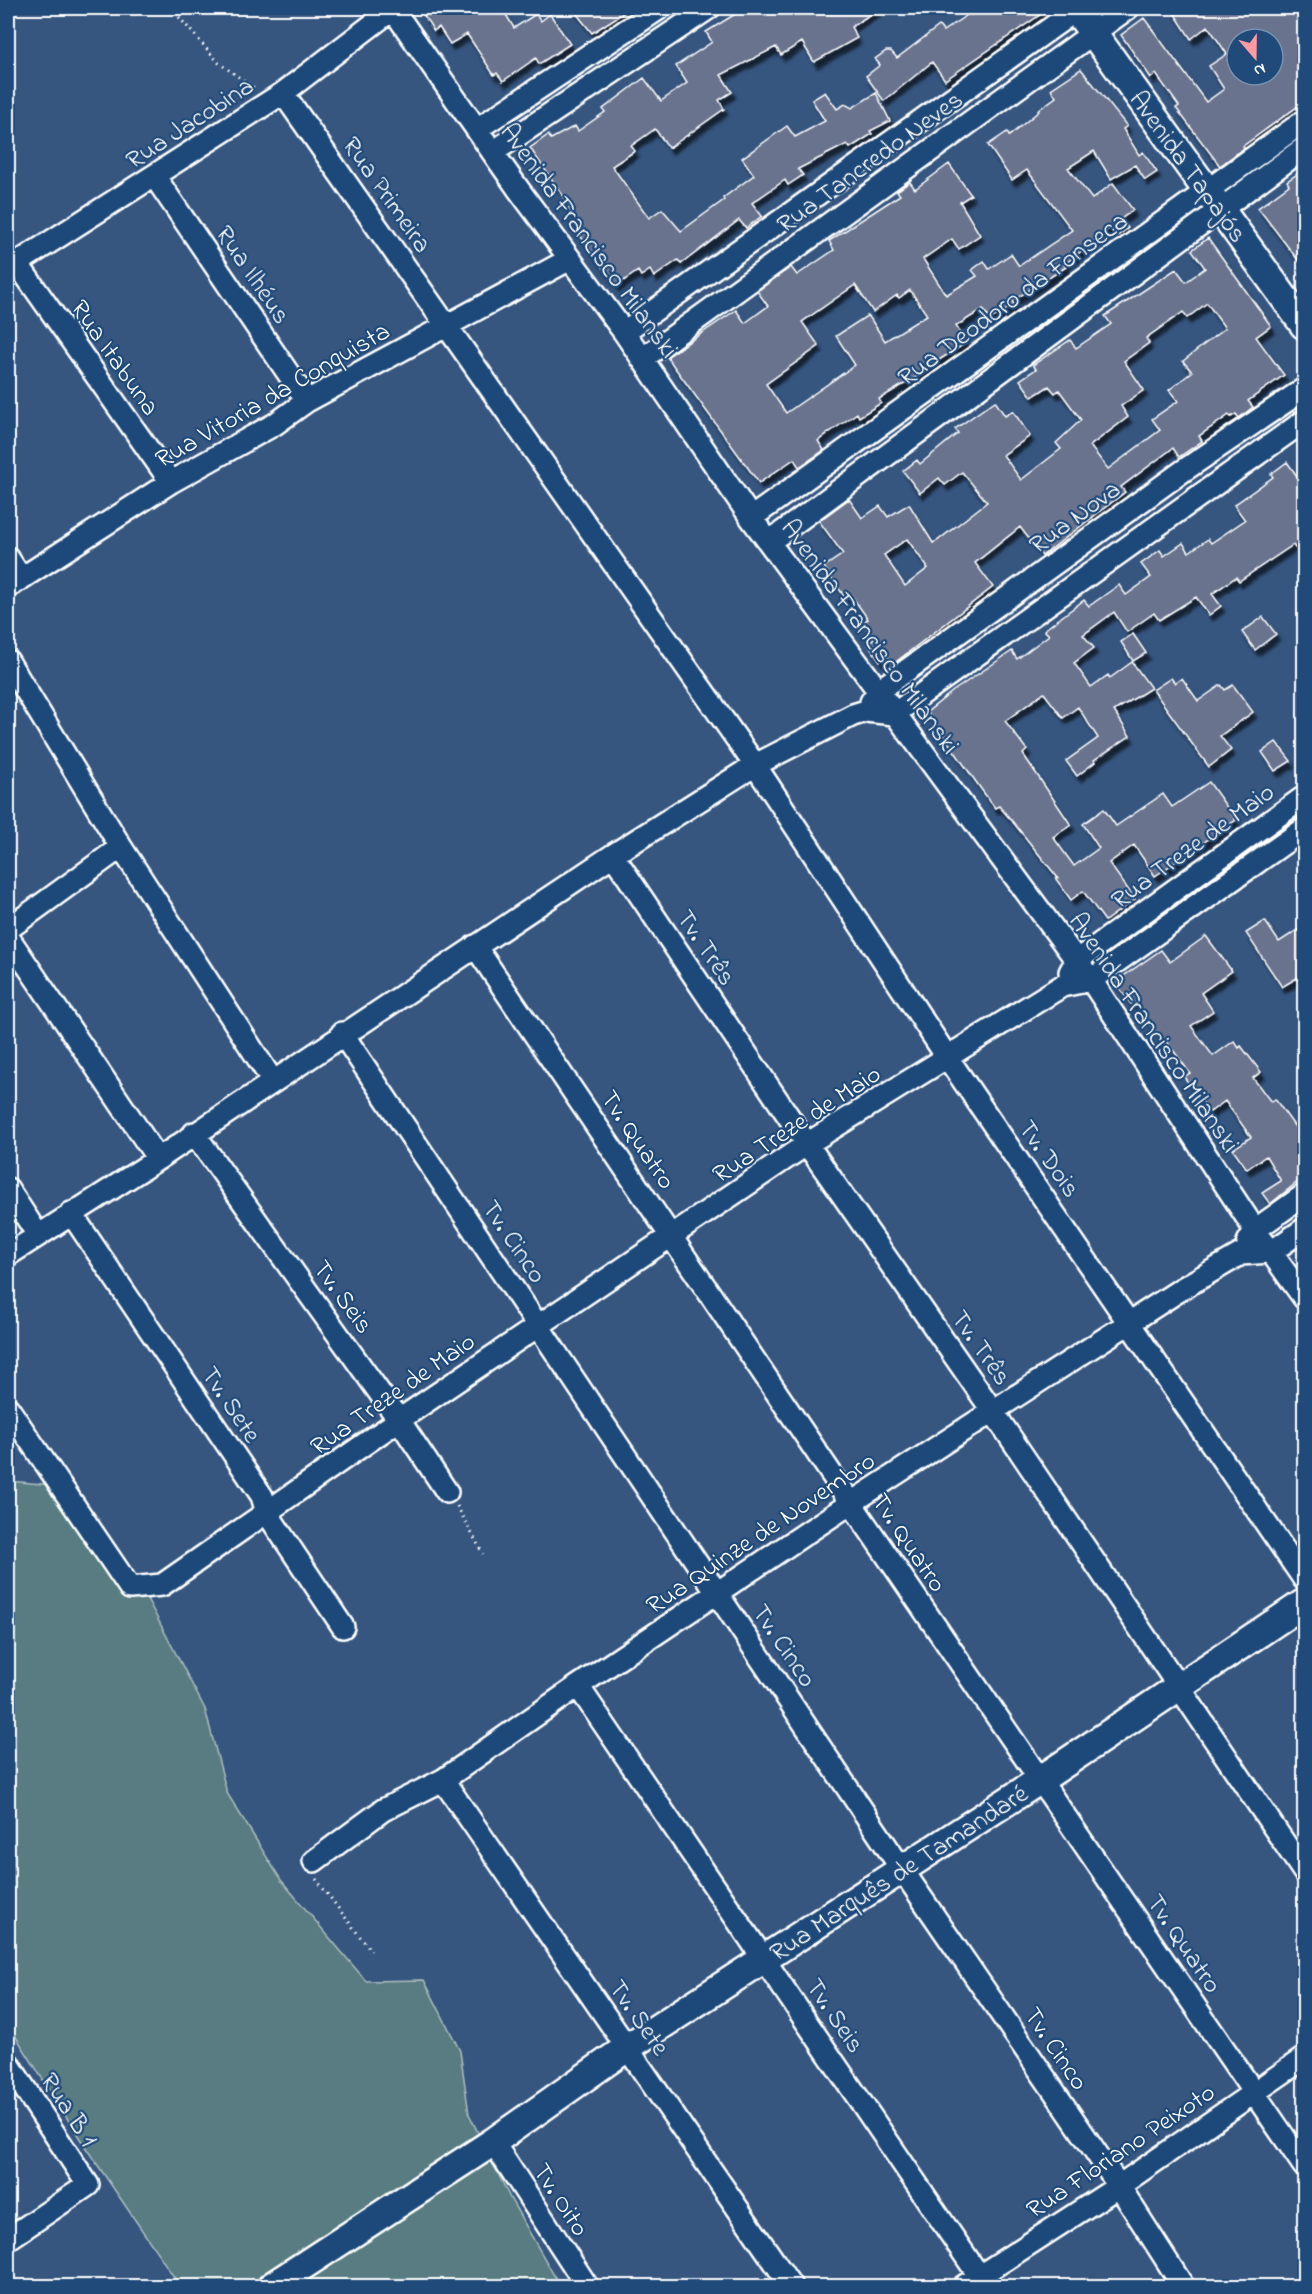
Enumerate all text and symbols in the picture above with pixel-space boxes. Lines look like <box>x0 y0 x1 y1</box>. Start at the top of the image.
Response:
north arrow <box>1225 27 1285 87</box>
text: N <box>1250 56 1269 82</box>
street label: Rua Jacobina <box>119 69 262 180</box>
street label: Rua Tancredo Neves <box>770 83 972 244</box>
street label: Avenida Tapajós <box>1118 84 1255 252</box>
street label: Avenida Francisco Milanski <box>489 116 686 367</box>
street label: Rua Primeira <box>331 130 440 262</box>
street label: Rua Deodoro da Fonseca <box>891 204 1137 397</box>
street label: Rua Ilhéus <box>204 219 299 333</box>
street label: Rua Itabuna <box>60 293 168 424</box>
street label: Rua Vitoria da Conquista <box>149 314 398 479</box>
street label: Rua Nova <box>1022 472 1129 565</box>
street label: Avenida Francisco Milanski <box>770 512 967 763</box>
street label: Rua Treze de Maio <box>1104 775 1283 920</box>
street label: Tv. Três <box>665 903 744 994</box>
street label: Avenida Francisco Milanski <box>1058 906 1247 1162</box>
street label: Rua Treze de Maio <box>706 1057 889 1194</box>
street label: Tv. Quatro <box>589 1083 684 1198</box>
street label: Tv. Dois <box>1007 1113 1088 1206</box>
street label: Tv. Cinco <box>471 1193 554 1292</box>
street label: Tv. Seis <box>302 1253 381 1343</box>
street label: Tv. Três <box>940 1303 1019 1394</box>
street label: Rua Treze de Maio <box>303 1324 484 1467</box>
street label: Tv. Sete <box>190 1360 269 1452</box>
street label: Rua Quinze de Novembro <box>639 1443 884 1626</box>
street label: Tv. Quatro <box>860 1486 955 1601</box>
street label: Tv. Cinco <box>741 1597 824 1696</box>
street label: Rua Marquês de Tamandaré <box>763 1776 1037 1973</box>
street label: Tv. Quatro <box>1135 1887 1230 2002</box>
street label: Tv. Seis <box>795 1972 872 2062</box>
street label: Tv. Sete <box>597 1973 678 2065</box>
street label: Tv. Cinco <box>1013 2000 1096 2099</box>
street label: Rua B 1 <box>29 2066 106 2155</box>
street label: Rua Floriano Peixoto <box>1020 2075 1224 2230</box>
street label: Tv. Oito <box>522 2156 597 2245</box>

